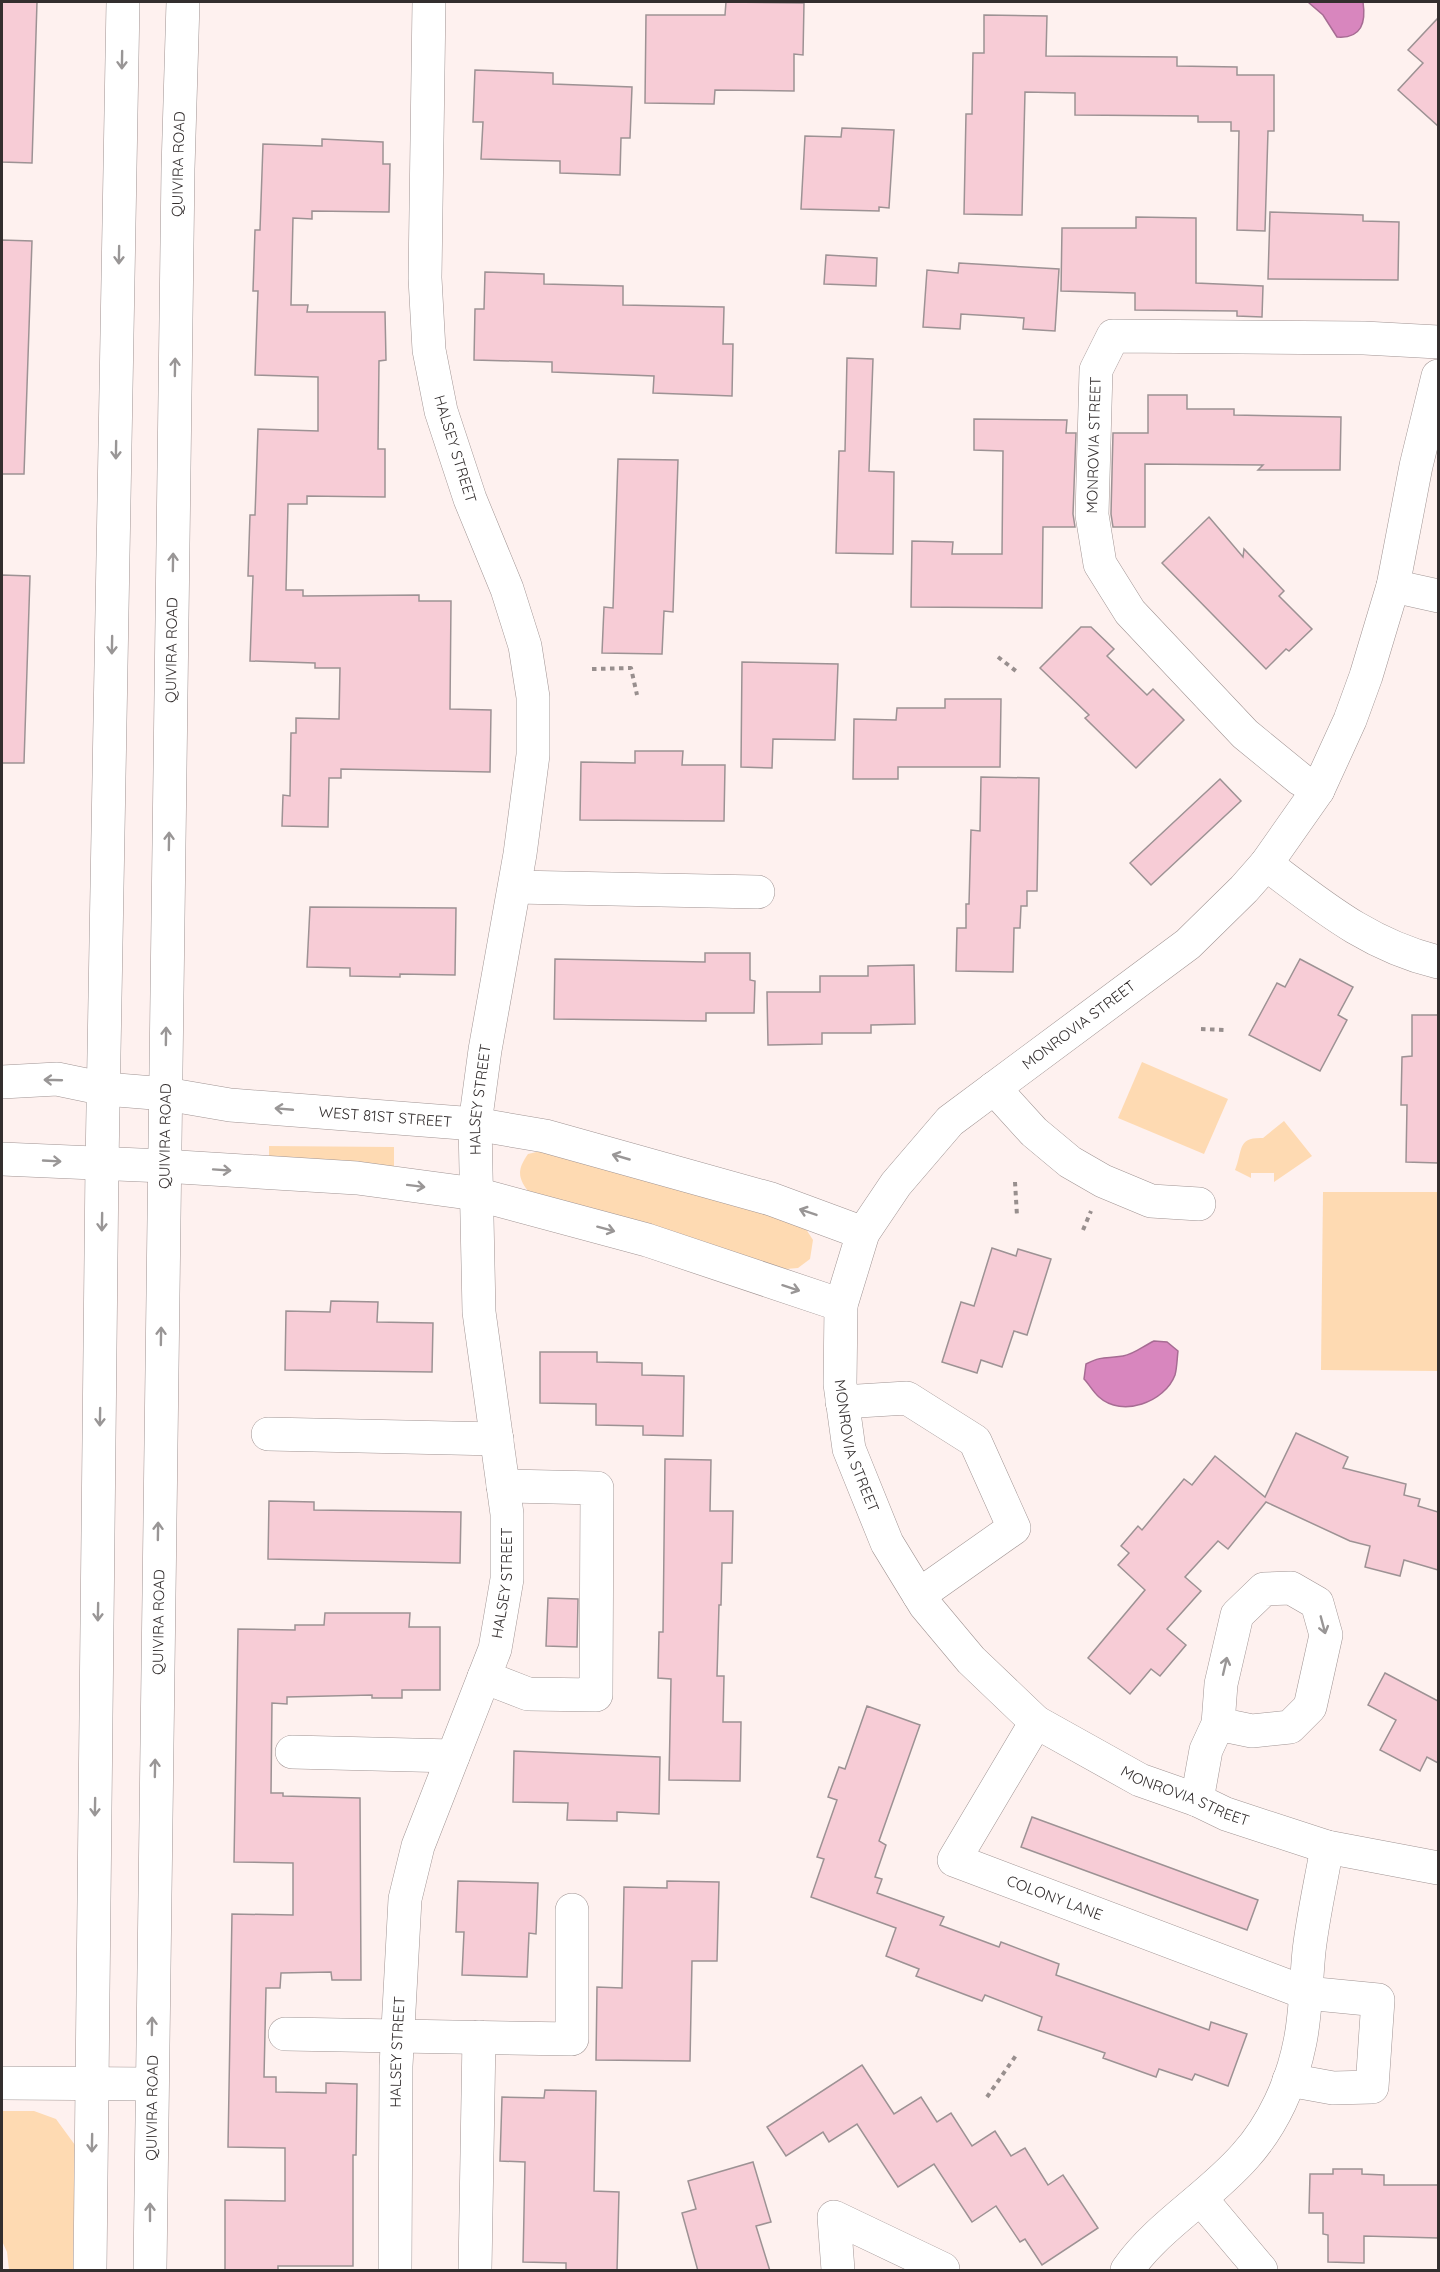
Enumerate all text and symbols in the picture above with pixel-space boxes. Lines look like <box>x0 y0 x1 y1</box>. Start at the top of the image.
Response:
one-way arrow <box>116 49 128 69</box>
street label: QUIVIRA ROAD <box>167 111 189 217</box>
one-way arrow <box>113 244 125 264</box>
one-way arrow <box>169 357 181 377</box>
street label: MONROVIA STREET <box>1082 376 1105 514</box>
street label: HALSEY STREET <box>430 393 481 505</box>
one-way arrow <box>110 439 121 459</box>
one-way arrow <box>167 552 178 572</box>
street label: QUIVIRA ROAD <box>161 597 181 703</box>
one-way arrow <box>106 634 118 654</box>
one-way arrow <box>163 831 175 851</box>
street label: MONROVIA STREET <box>1018 976 1139 1073</box>
one-way arrow <box>161 1026 172 1046</box>
street label: HALSEY STREET <box>465 1042 495 1155</box>
one-way arrow <box>44 1074 64 1086</box>
street label: QUIVIRA ROAD <box>154 1083 175 1189</box>
street label: WEST 81ST STREET <box>318 1102 453 1131</box>
one-way arrow <box>274 1103 294 1114</box>
one-way arrow <box>612 1151 631 1162</box>
one-way arrow <box>42 1156 61 1167</box>
one-way arrow <box>211 1165 231 1176</box>
one-way arrow <box>405 1181 425 1192</box>
one-way arrow <box>799 1206 818 1217</box>
one-way arrow <box>96 1212 108 1232</box>
one-way arrow <box>596 1224 615 1235</box>
one-way arrow <box>781 1283 800 1294</box>
one-way arrow <box>155 1326 167 1346</box>
street label: MONROVIA STREET <box>830 1378 883 1515</box>
one-way arrow <box>94 1407 106 1427</box>
one-way arrow <box>152 1521 164 1541</box>
street label: HALSEY STREET <box>487 1528 516 1640</box>
street label: QUIVIRA ROAD <box>148 1569 168 1675</box>
one-way arrow <box>92 1602 103 1622</box>
one-way arrow <box>1318 1615 1329 1634</box>
one-way arrow <box>1220 1657 1232 1676</box>
one-way arrow <box>149 1758 161 1778</box>
street label: MONROVIA STREET <box>1117 1761 1252 1830</box>
one-way arrow <box>90 1797 101 1817</box>
street label: COLONY LANE <box>1004 1871 1105 1924</box>
street label: HALSEY STREET <box>386 1996 409 2108</box>
one-way arrow <box>146 2016 158 2036</box>
street label: QUIVIRA ROAD <box>141 2055 162 2161</box>
one-way arrow <box>86 2133 97 2153</box>
one-way arrow <box>144 2203 156 2223</box>

